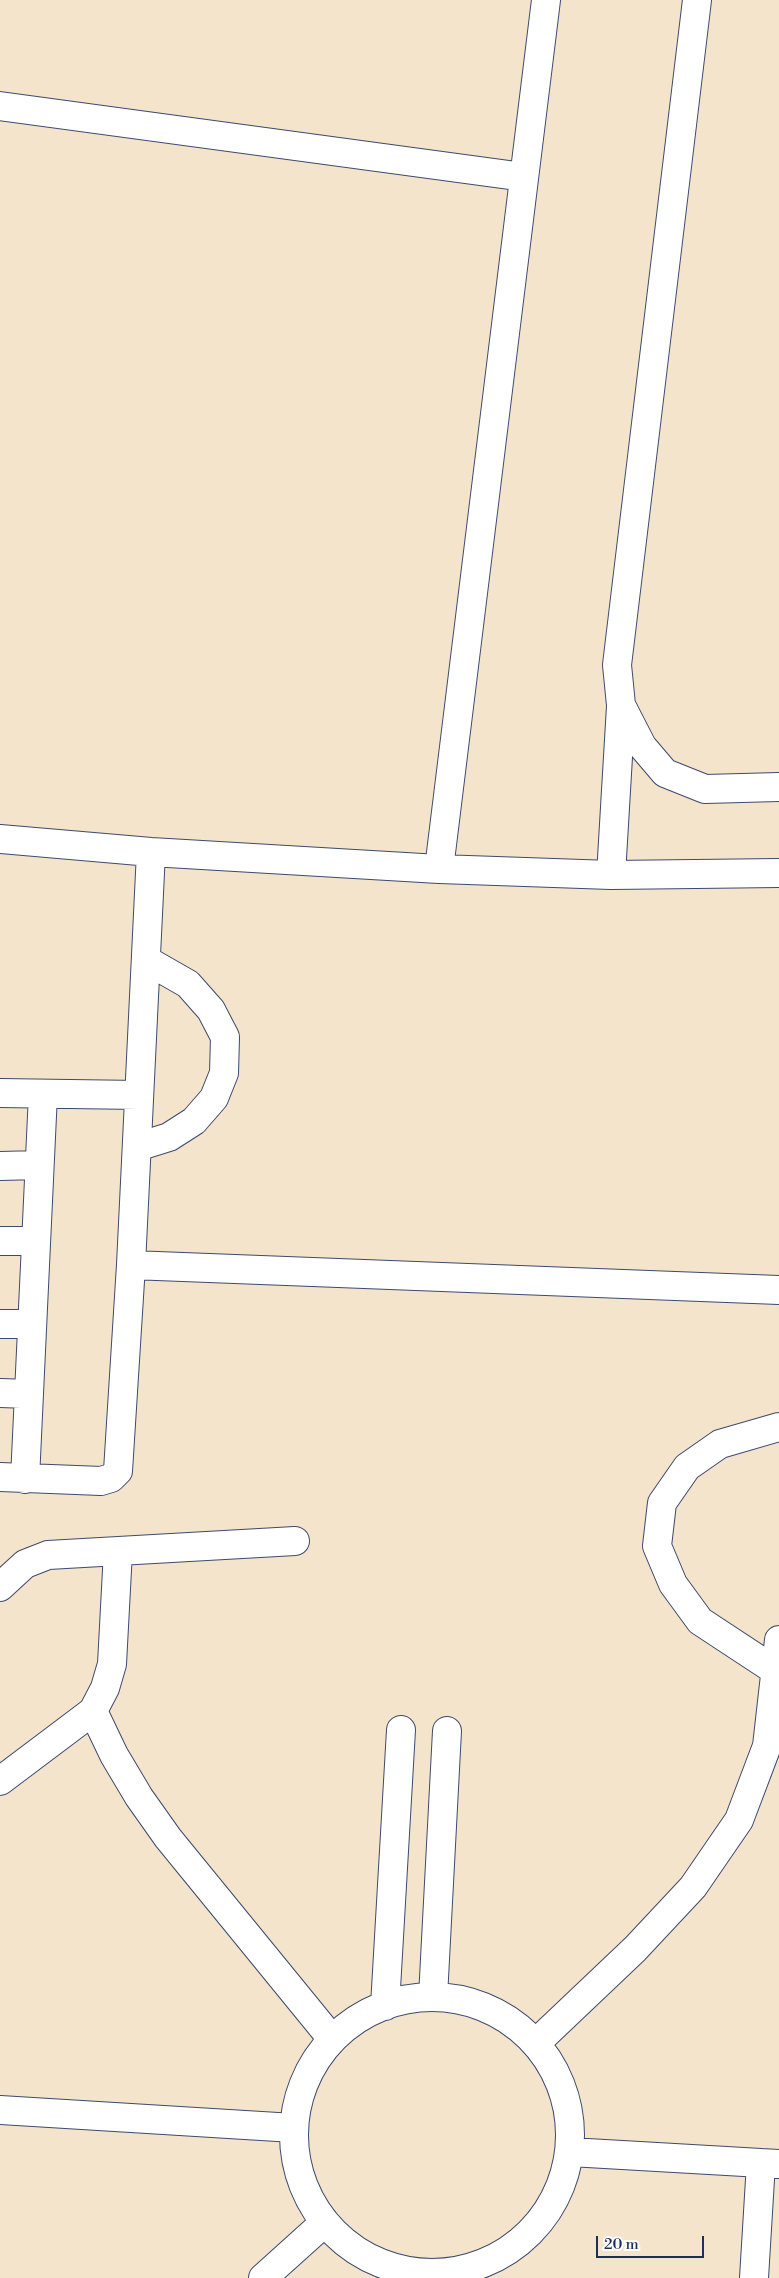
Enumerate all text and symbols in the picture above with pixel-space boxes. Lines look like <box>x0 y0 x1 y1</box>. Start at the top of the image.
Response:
scale bar <box>599 2226 706 2258</box>
text: 20 m <box>604 2235 639 2254</box>

